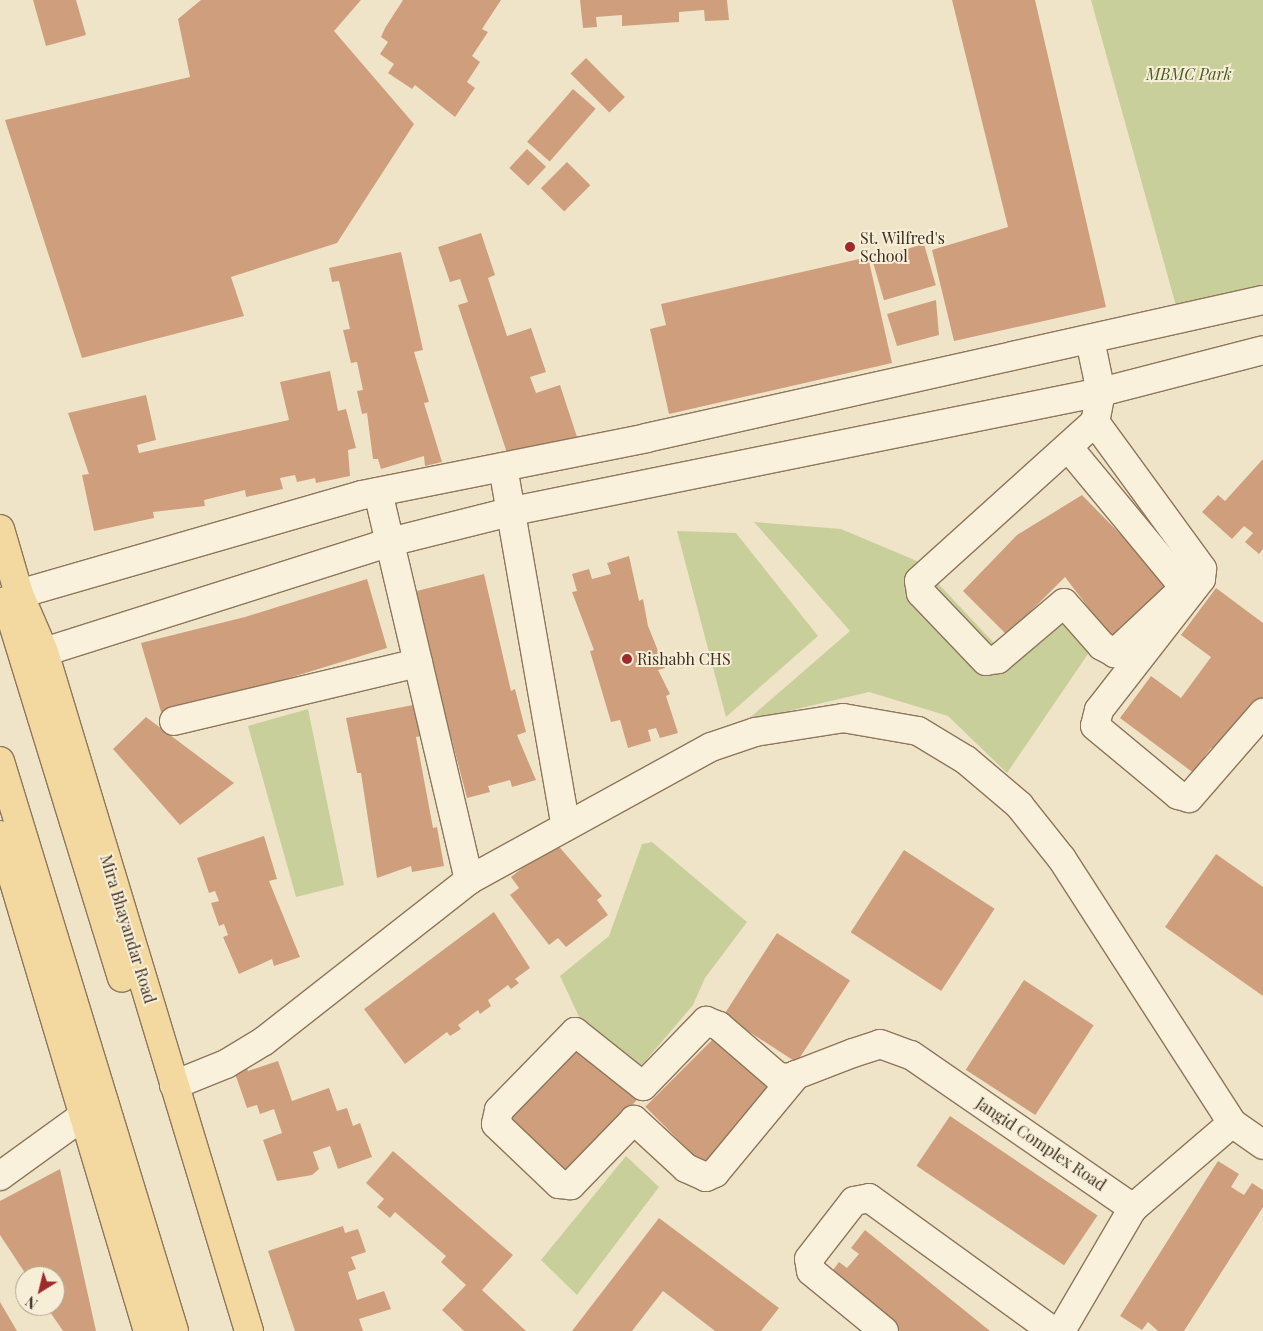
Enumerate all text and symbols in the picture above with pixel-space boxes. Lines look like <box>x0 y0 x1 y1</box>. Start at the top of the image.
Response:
park label: MBMC Park <box>1146 64 1232 84</box>
place label: St. Wilfred's School <box>860 228 945 266</box>
marker: St. Wilfred's School <box>844 241 856 253</box>
place label: Rishabh CHS <box>637 649 731 669</box>
marker: Rishabh CHS <box>621 653 633 665</box>
street label: Mira Bhayandar Road <box>96 852 160 1006</box>
street label: Jangid Complex Road <box>972 1093 1110 1195</box>
north arrow <box>15 1266 65 1316</box>
text: N <box>22 1292 41 1313</box>

